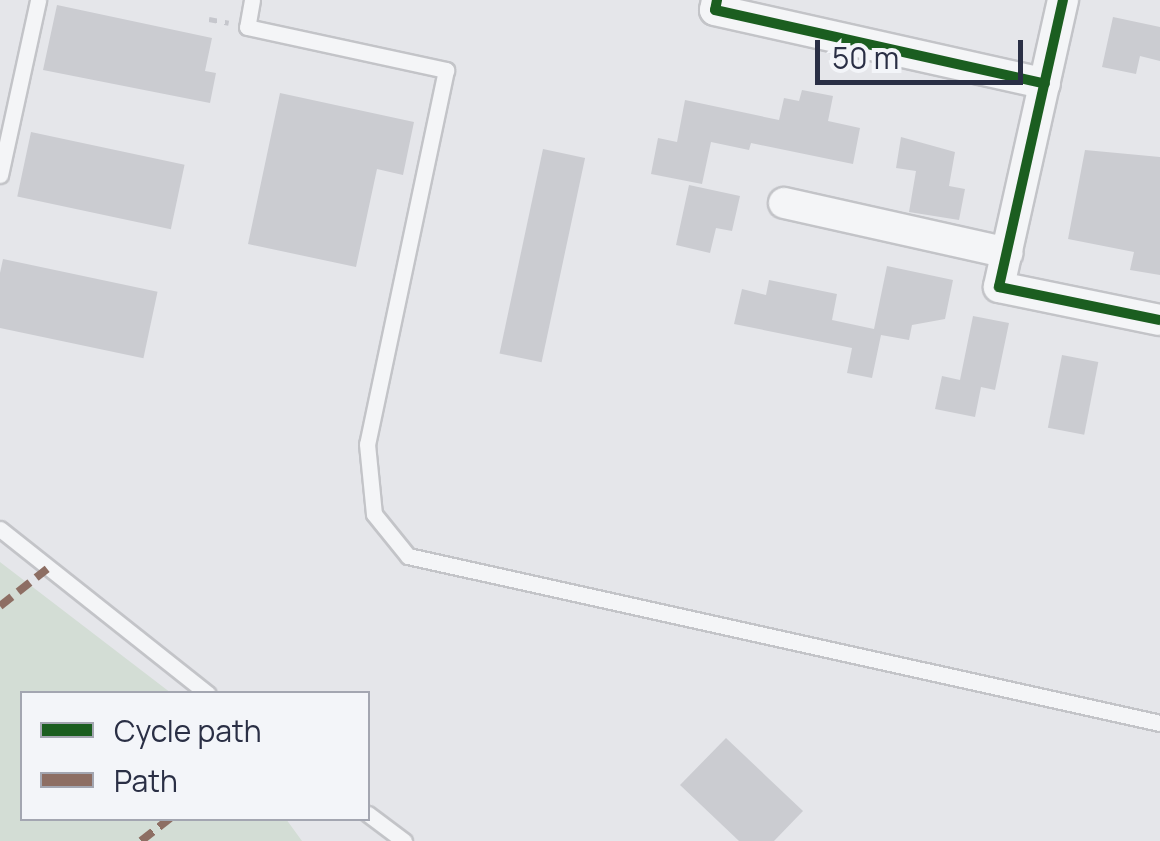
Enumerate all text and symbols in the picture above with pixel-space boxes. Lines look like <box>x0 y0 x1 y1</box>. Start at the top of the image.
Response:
scale bar <box>820 20 1028 82</box>
text: 50 m <box>832 37 899 78</box>
legend <box>20 691 370 821</box>
text: Cycle path <box>114 710 262 751</box>
text: Path <box>114 760 178 801</box>

